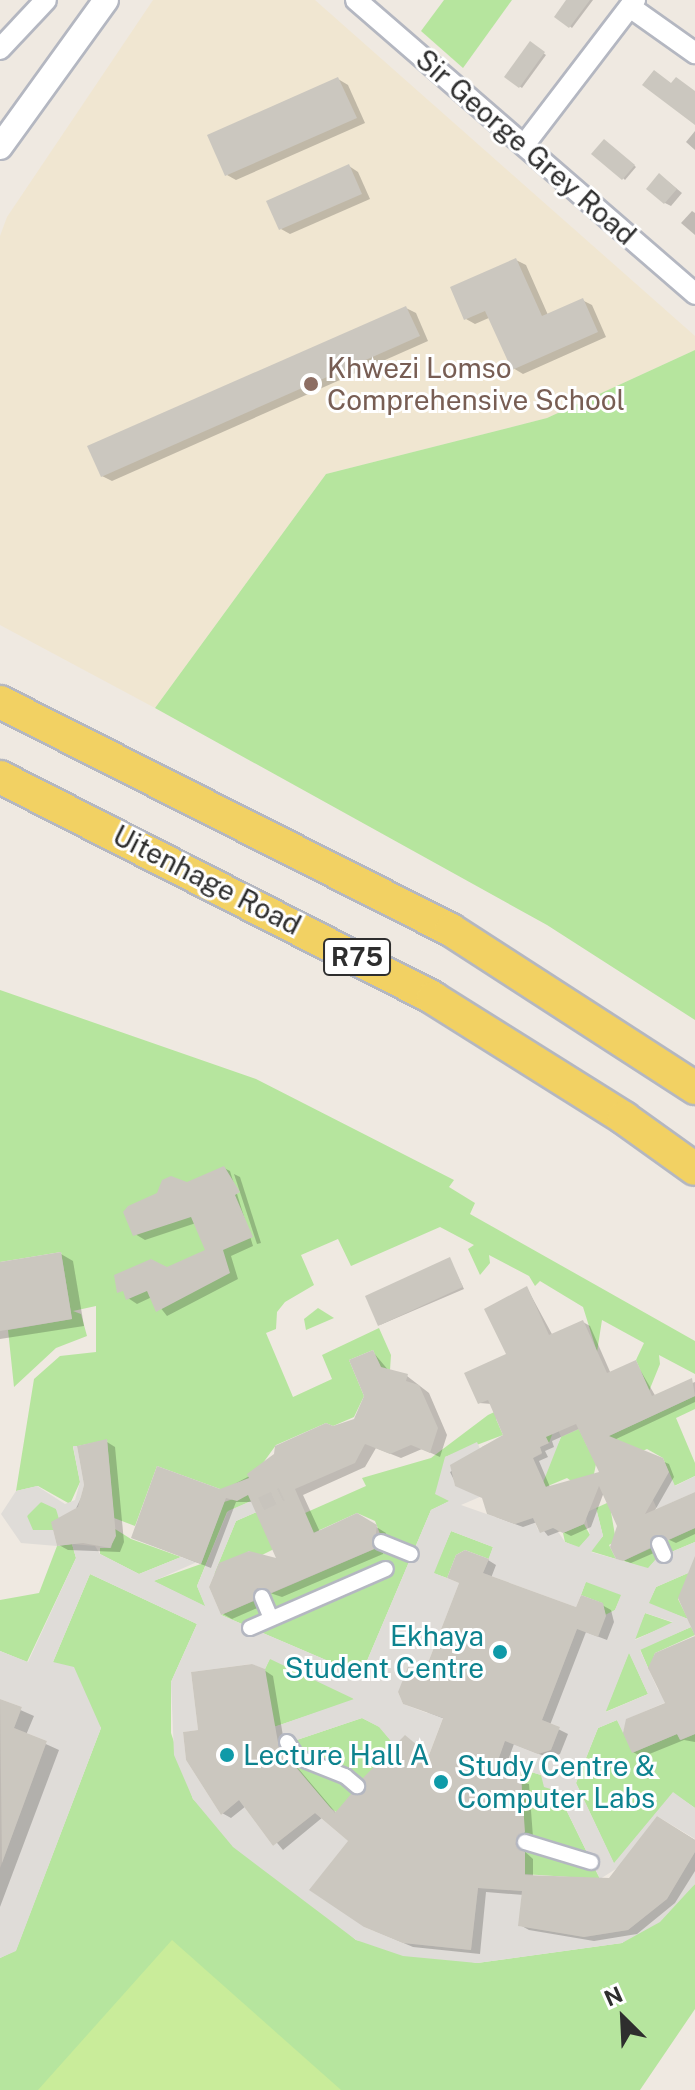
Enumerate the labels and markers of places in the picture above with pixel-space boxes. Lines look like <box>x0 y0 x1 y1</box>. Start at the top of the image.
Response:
place label: Khwezi Lomso Comprehensive School <box>327 351 625 417</box>
marker: Khwezi Lomso Comprehensive School <box>302 375 320 393</box>
place label: Ekhaya Student Centre <box>285 1619 484 1685</box>
marker: Ekhaya Student Centre <box>491 1643 509 1661</box>
place label: Lecture Hall A <box>243 1738 430 1772</box>
marker: Lecture Hall A <box>218 1746 236 1764</box>
place label: Study Centre & Computer Labs <box>457 1749 655 1815</box>
marker: Study Centre & Computer Labs <box>432 1773 450 1791</box>

